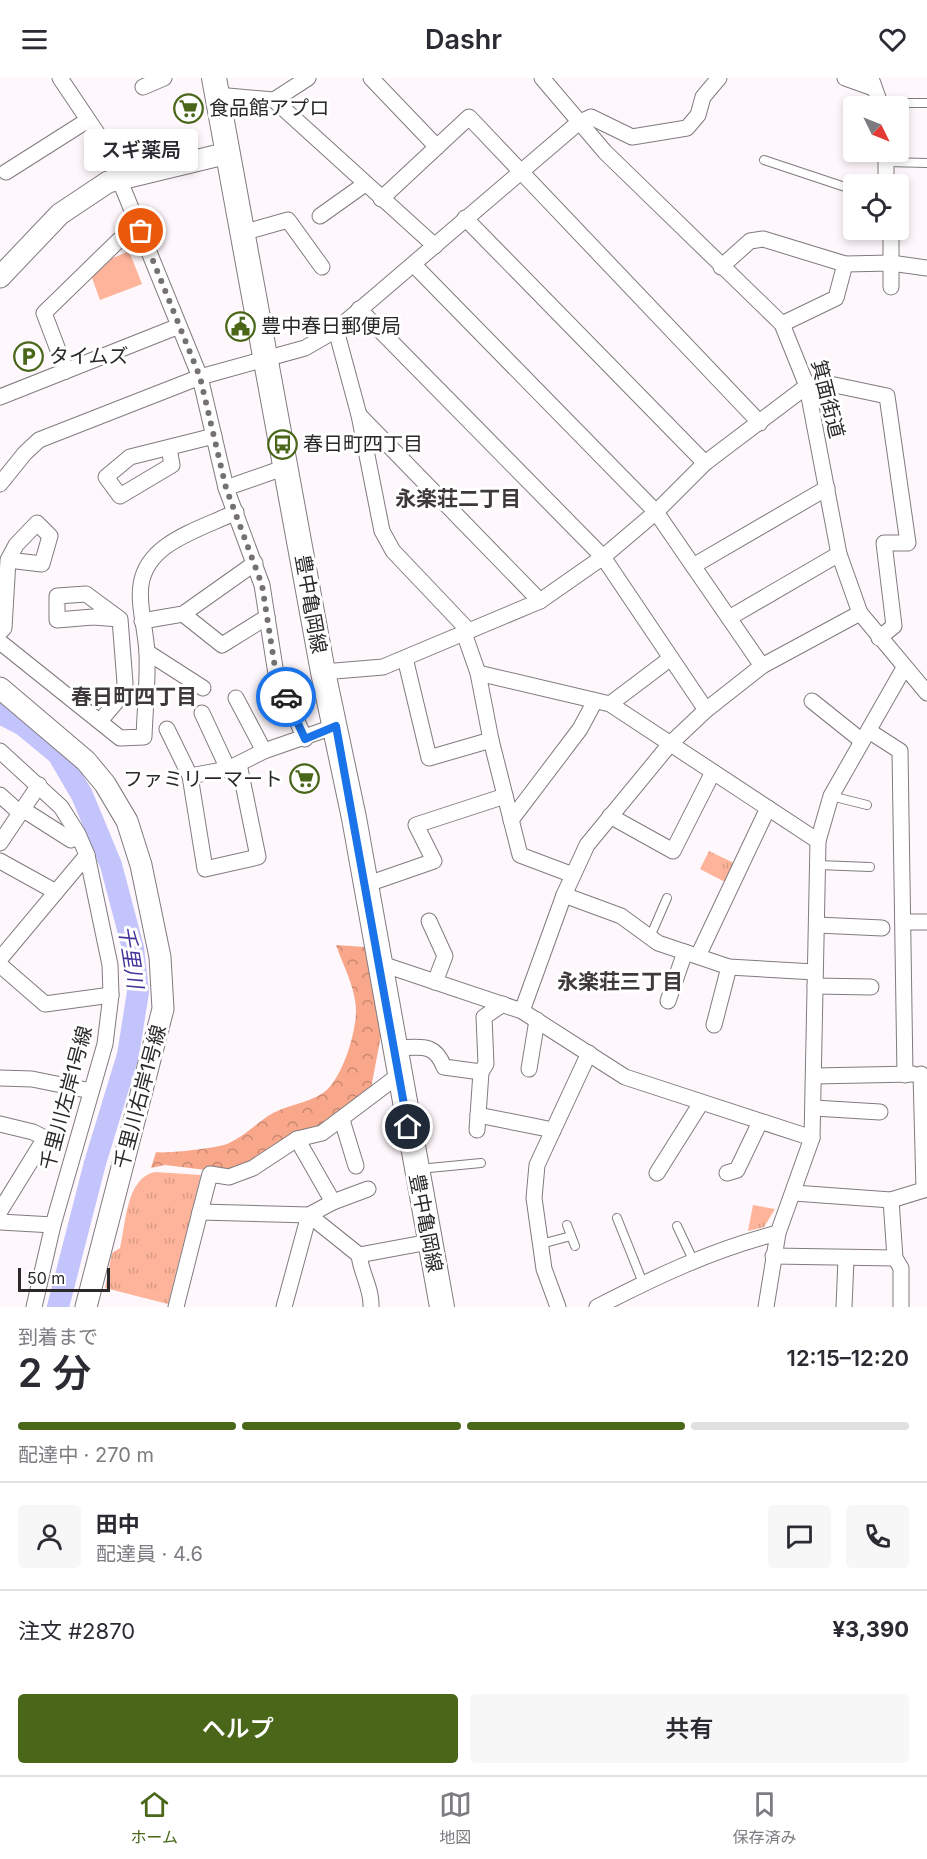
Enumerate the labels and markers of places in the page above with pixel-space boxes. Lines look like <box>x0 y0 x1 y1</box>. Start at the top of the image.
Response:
supermarket icon: 食品館アプロ <box>172 92 204 124</box>
place label: 食品館アプロ <box>209 96 329 120</box>
callout: スギ薬局 <box>84 129 198 171</box>
pin <box>115 205 166 256</box>
public building icon: 豊中春日郵便局 <box>224 310 256 342</box>
place label: 豊中春日郵便局 <box>261 314 401 338</box>
parking icon: タイムズ <box>12 340 44 372</box>
place label: タイムズ <box>49 344 129 368</box>
bus stop icon: 春日町四丁目 <box>266 428 298 460</box>
place label: 春日町四丁目 <box>303 432 423 456</box>
supermarket icon: ファミリーマート <box>288 763 320 795</box>
place label: ファミリーマート <box>123 767 283 791</box>
pin <box>382 1101 433 1152</box>

